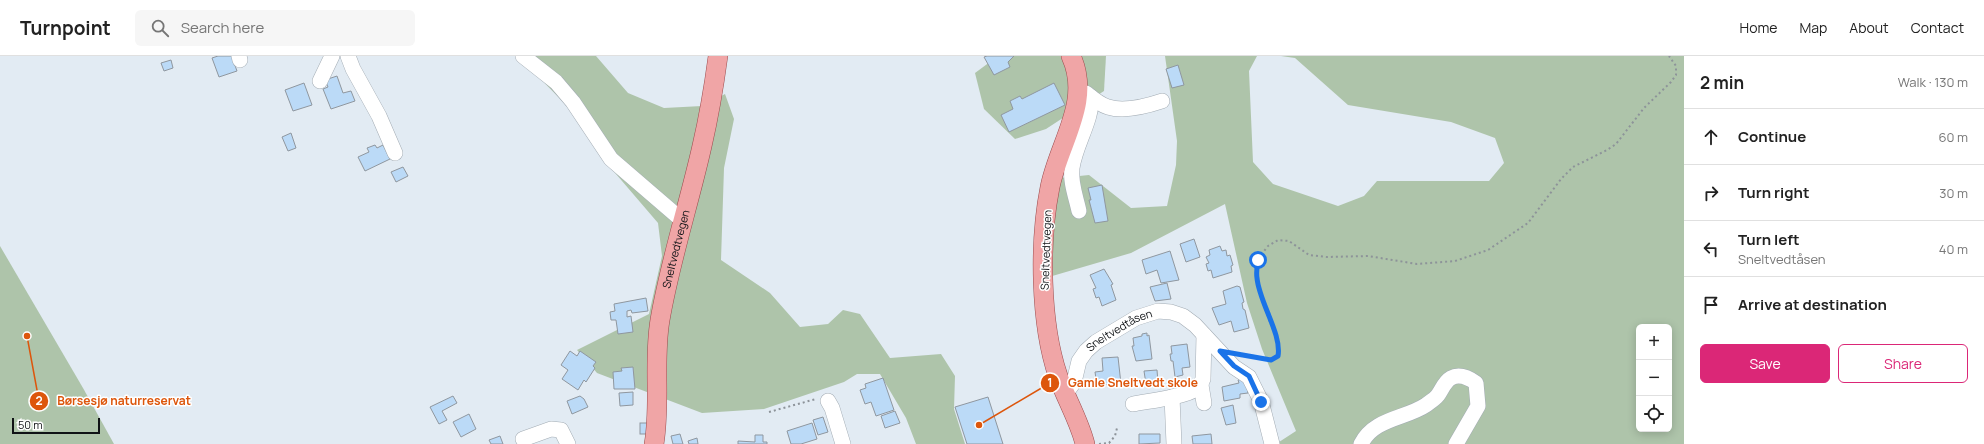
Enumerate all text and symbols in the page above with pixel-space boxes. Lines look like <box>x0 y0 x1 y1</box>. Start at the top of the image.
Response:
search box <box>135 10 415 46</box>
text: Turnpoint <box>20 15 111 41</box>
icon: search <box>149 17 171 39</box>
text: Search here <box>181 17 264 38</box>
text: Home <box>1740 18 1777 37</box>
text: Map <box>1799 18 1827 37</box>
text: About <box>1849 18 1889 37</box>
text: Contact <box>1911 18 1964 37</box>
text: 2 min <box>1700 71 1744 94</box>
text: Walk · 130 m <box>1898 73 1968 91</box>
icon: ahead <box>1700 126 1722 148</box>
text: Continue <box>1738 126 1806 147</box>
text: 60 m <box>1938 128 1968 146</box>
icon: right <box>1700 182 1722 204</box>
text: Turn right <box>1738 182 1809 203</box>
text: 30 m <box>1939 184 1968 202</box>
street label: Sneltvedtvegen <box>658 208 693 290</box>
street label: Sneltvedtvegen <box>1037 209 1054 290</box>
text: Turn left <box>1738 229 1800 250</box>
icon: left <box>1700 238 1722 260</box>
text: 40 m <box>1939 240 1968 258</box>
text: Sneltvedtåsen <box>1738 250 1826 268</box>
route start <box>1249 251 1267 269</box>
icon: arrive <box>1700 294 1722 316</box>
text: Arrive at destination <box>1738 294 1887 315</box>
street label: Sneltvedtåsen <box>1083 305 1154 355</box>
map controls <box>1636 324 1672 432</box>
button: + <box>1636 324 1672 360</box>
button: Save <box>1700 344 1830 383</box>
button: Share <box>1838 344 1968 383</box>
button: − <box>1636 360 1672 396</box>
callout: Gamle Sneltvedt skole <box>1040 371 1206 395</box>
text: 1 <box>1047 374 1053 391</box>
text: Gamle Sneltvedt skole <box>1068 374 1198 391</box>
callout: Børsesjø naturreservat <box>29 389 199 413</box>
text: 2 <box>35 392 43 409</box>
text: Børsesjø naturreservat <box>57 392 191 409</box>
route end <box>1252 393 1270 411</box>
button: locate <box>1636 396 1672 432</box>
scale bar <box>12 416 100 435</box>
text: 50 m <box>18 417 43 432</box>

